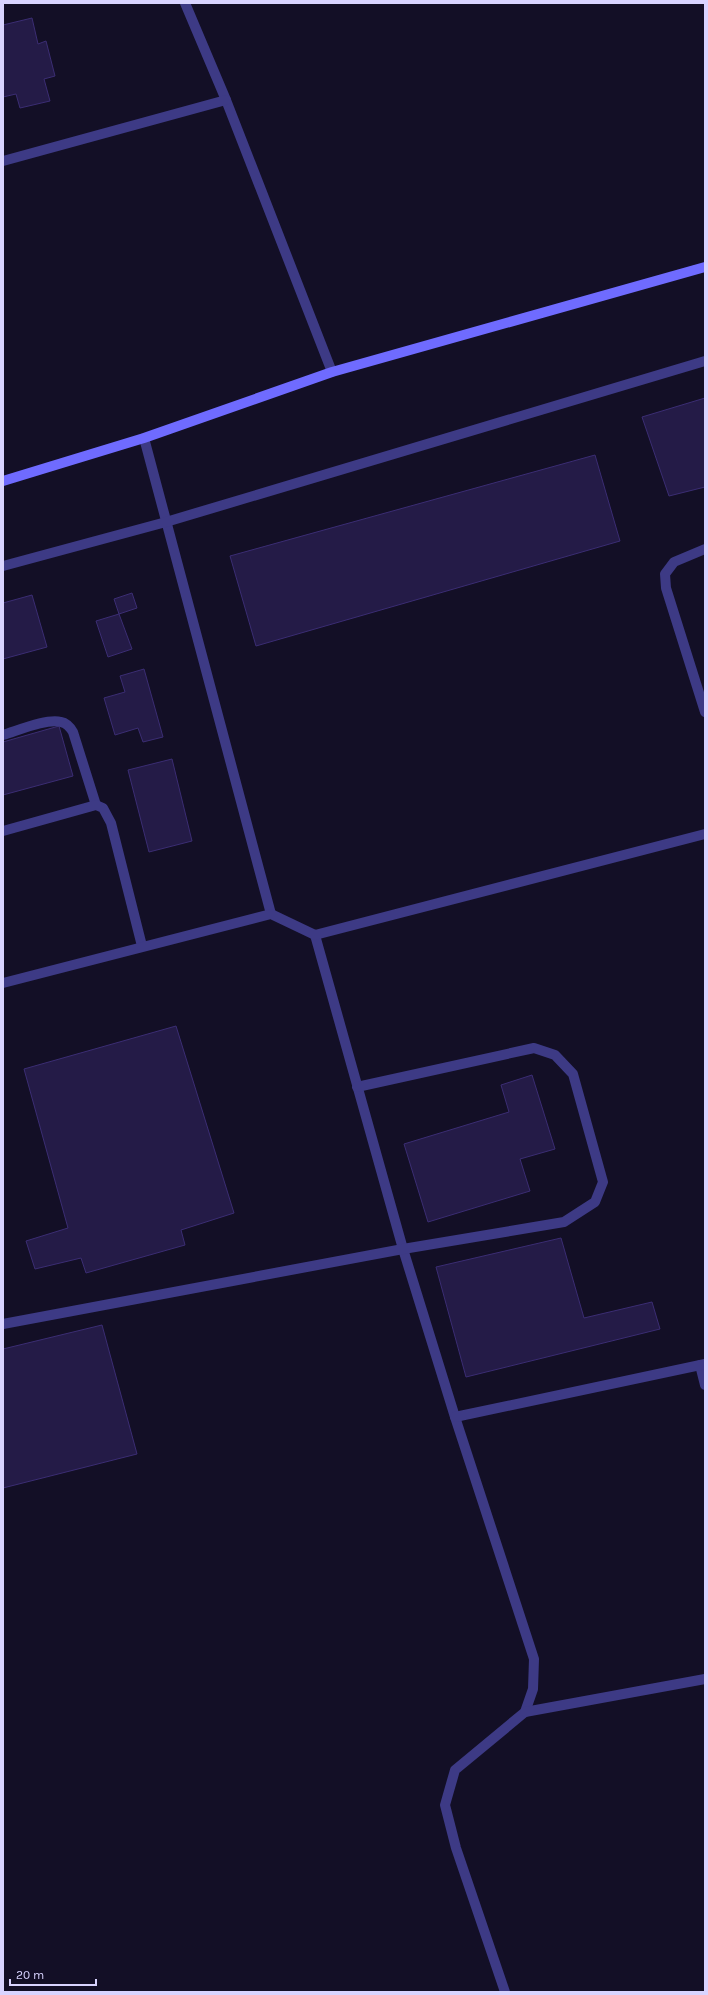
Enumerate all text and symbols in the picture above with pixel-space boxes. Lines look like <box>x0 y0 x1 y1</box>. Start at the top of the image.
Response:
scale bar <box>10 1961 96 1987</box>
text: 20 m <box>16 1968 44 1982</box>

